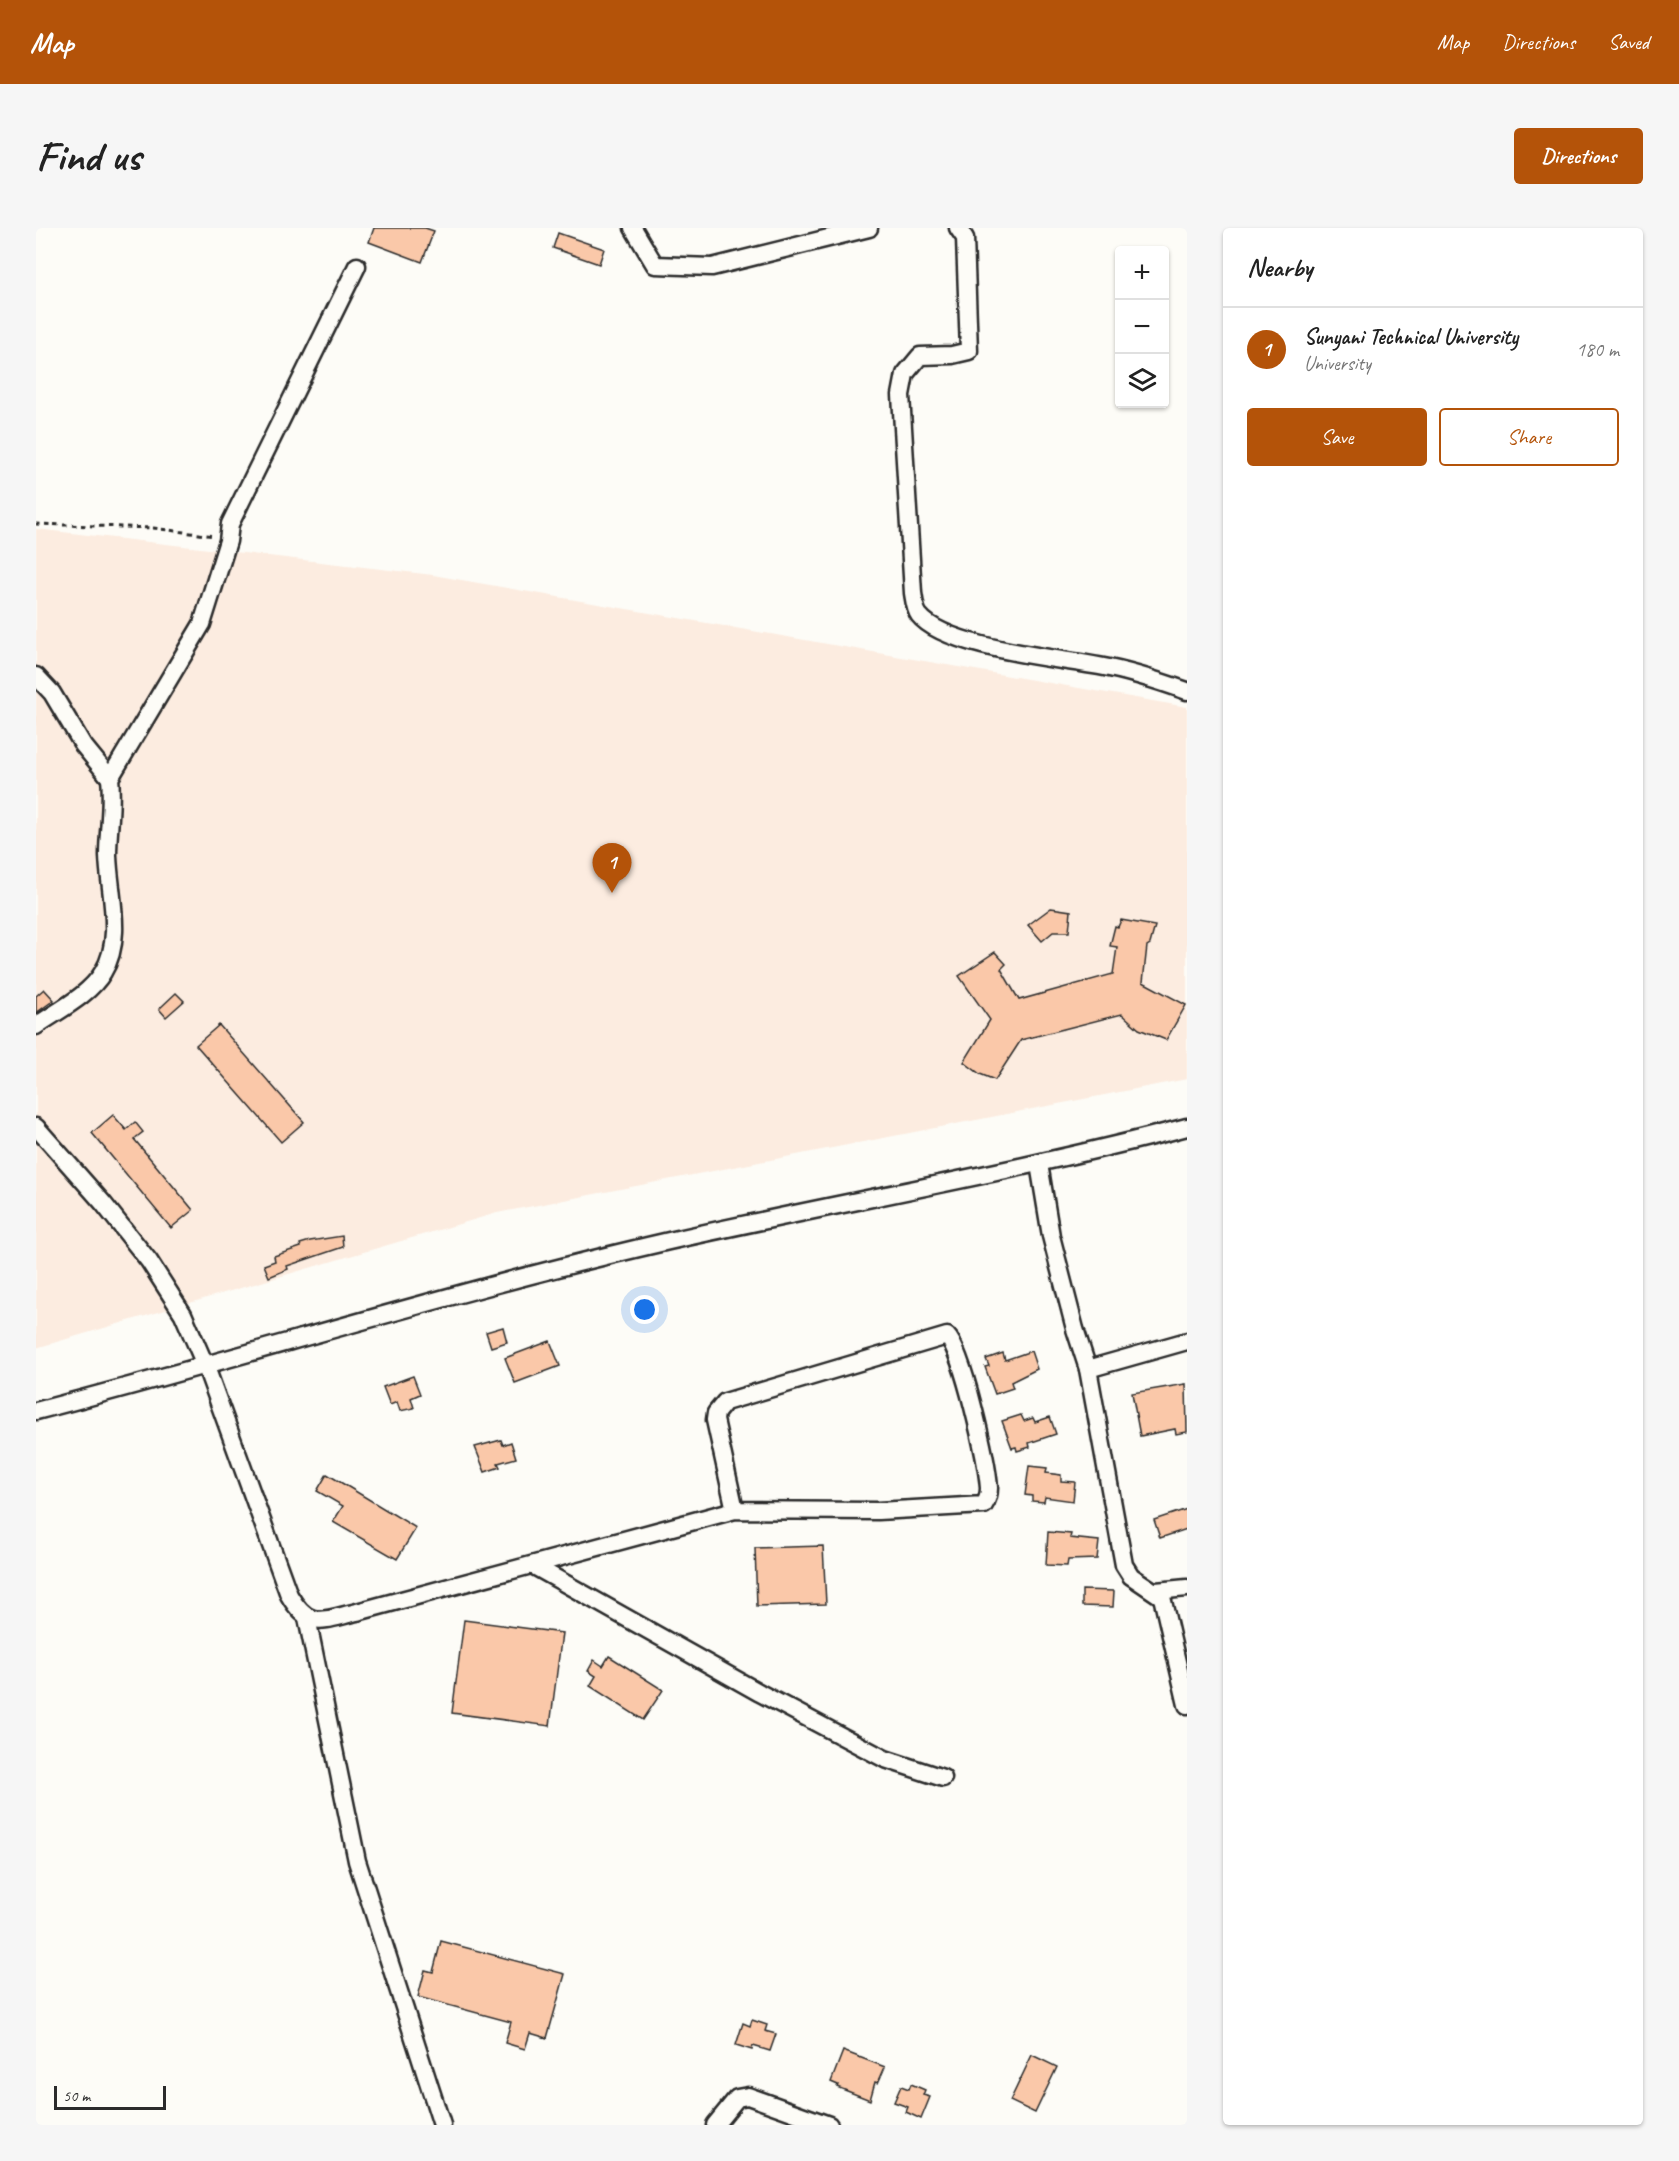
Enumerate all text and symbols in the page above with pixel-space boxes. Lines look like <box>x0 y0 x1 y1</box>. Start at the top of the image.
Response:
text: Map <box>30 25 73 60</box>
text: Map <box>1437 29 1469 55</box>
text: Directions <box>1502 29 1575 55</box>
text: Saved <box>1608 29 1649 55</box>
button: Directions <box>1514 128 1643 184</box>
text: Find us <box>36 130 141 183</box>
map controls <box>1115 246 1169 408</box>
button: + <box>1115 246 1169 300</box>
text: Nearby <box>1247 251 1312 284</box>
button: − <box>1115 300 1169 354</box>
text: Sunyani Technical University <box>1304 323 1518 351</box>
text: 1 <box>1262 337 1271 362</box>
text: 180 m <box>1576 337 1619 362</box>
text: University <box>1304 351 1371 376</box>
button: layers <box>1115 354 1169 408</box>
button: Save <box>1247 408 1427 466</box>
button: Share <box>1439 408 1619 466</box>
pin: 1 <box>592 844 632 893</box>
your location <box>630 1295 659 1324</box>
scale bar <box>54 2083 166 2110</box>
text: 50 m <box>63 2086 90 2106</box>

